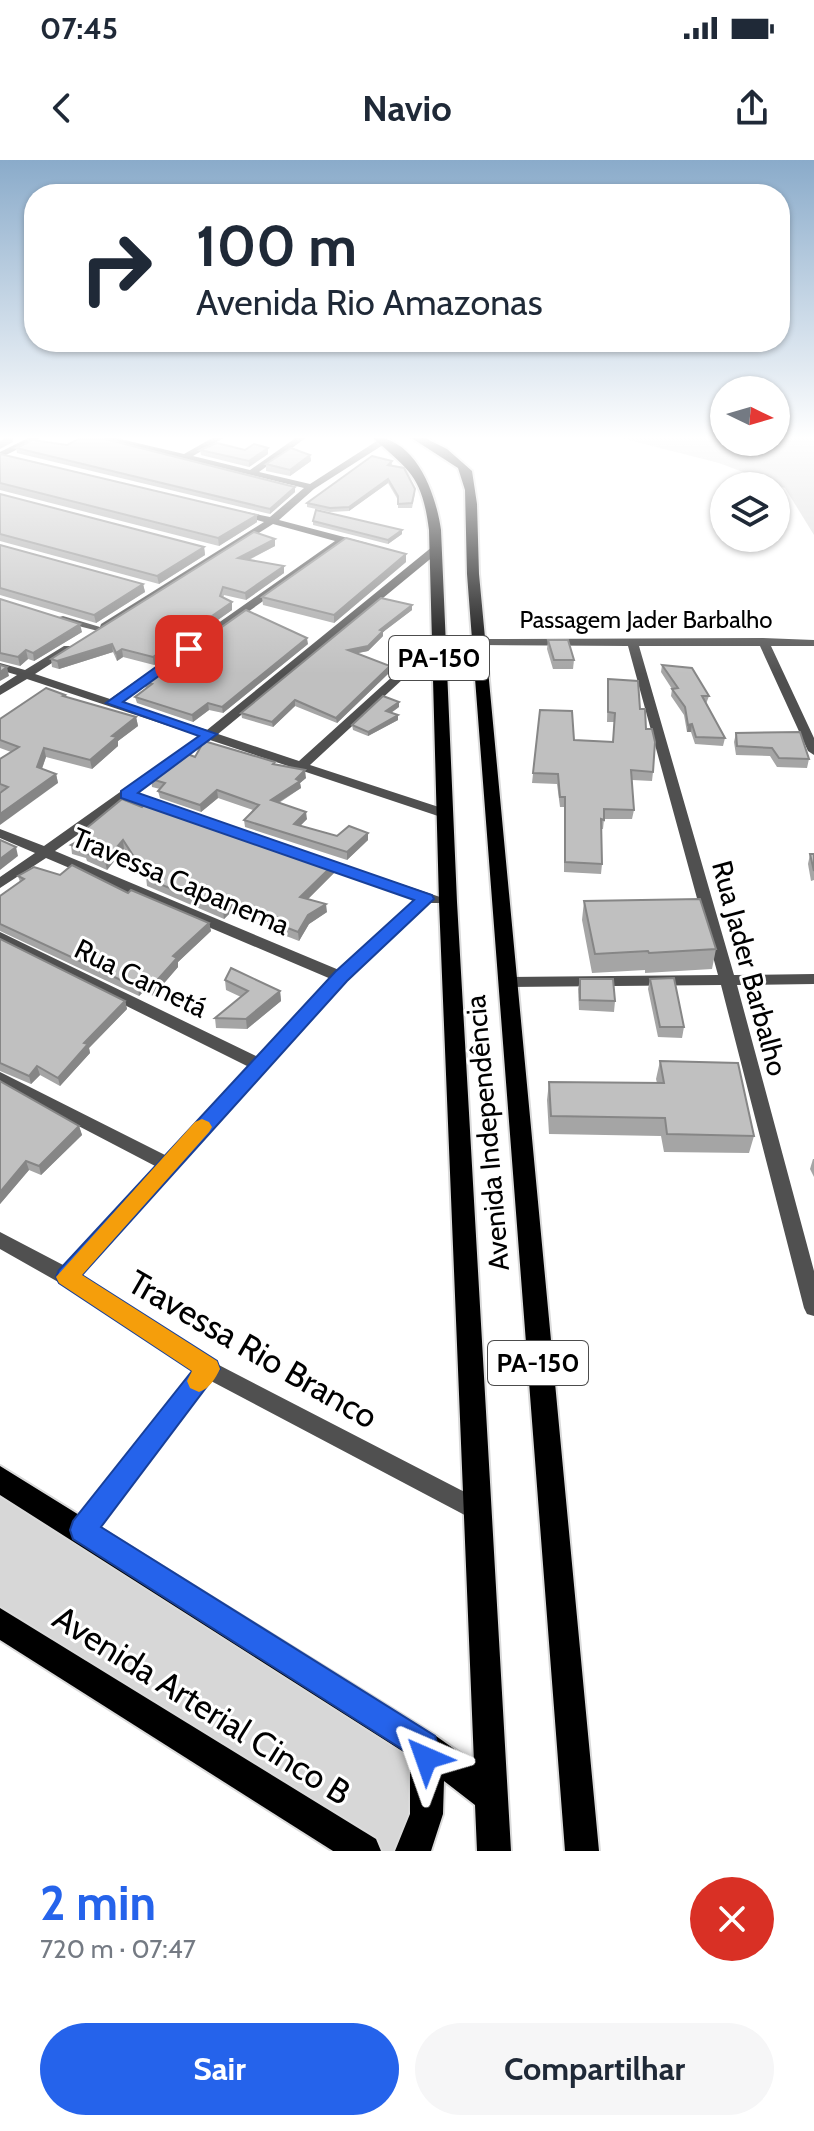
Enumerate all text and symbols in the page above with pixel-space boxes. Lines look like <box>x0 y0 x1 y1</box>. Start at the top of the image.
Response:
text: 07:45 <box>40 10 118 47</box>
icon: back <box>40 86 84 130</box>
text: Navio <box>362 86 452 130</box>
icon: share <box>730 86 774 130</box>
text: 100 m <box>196 212 357 280</box>
icon: right <box>64 216 168 320</box>
text: Avenida Rio Amazonas <box>196 280 543 324</box>
north arrow <box>710 376 790 456</box>
map controls <box>710 376 790 552</box>
button: layers <box>710 472 790 552</box>
street label: Passagem Jader Barbalho <box>519 605 773 634</box>
pin <box>155 615 223 683</box>
icon: arrive <box>167 627 211 671</box>
road number: PA-150 <box>389 636 489 680</box>
street label: Travessa Capanema <box>67 820 295 942</box>
street label: Rua Jader Barbalho <box>705 857 795 1079</box>
street label: Rua Cametá <box>69 931 213 1025</box>
street label: Avenida Independência <box>458 993 516 1272</box>
street label: Travessa Rio Branco <box>121 1261 385 1437</box>
road number: PA-150 <box>488 1341 588 1385</box>
street label: Avenida Arterial Cinco B <box>45 1596 359 1814</box>
position arrow <box>384 1716 468 1800</box>
text: 2 min <box>40 1874 156 1932</box>
button: close <box>690 1877 774 1961</box>
text: 720 m · 07:47 <box>40 1933 196 1965</box>
button: Sair <box>40 2023 399 2115</box>
button: Compartilhar <box>415 2023 774 2115</box>

